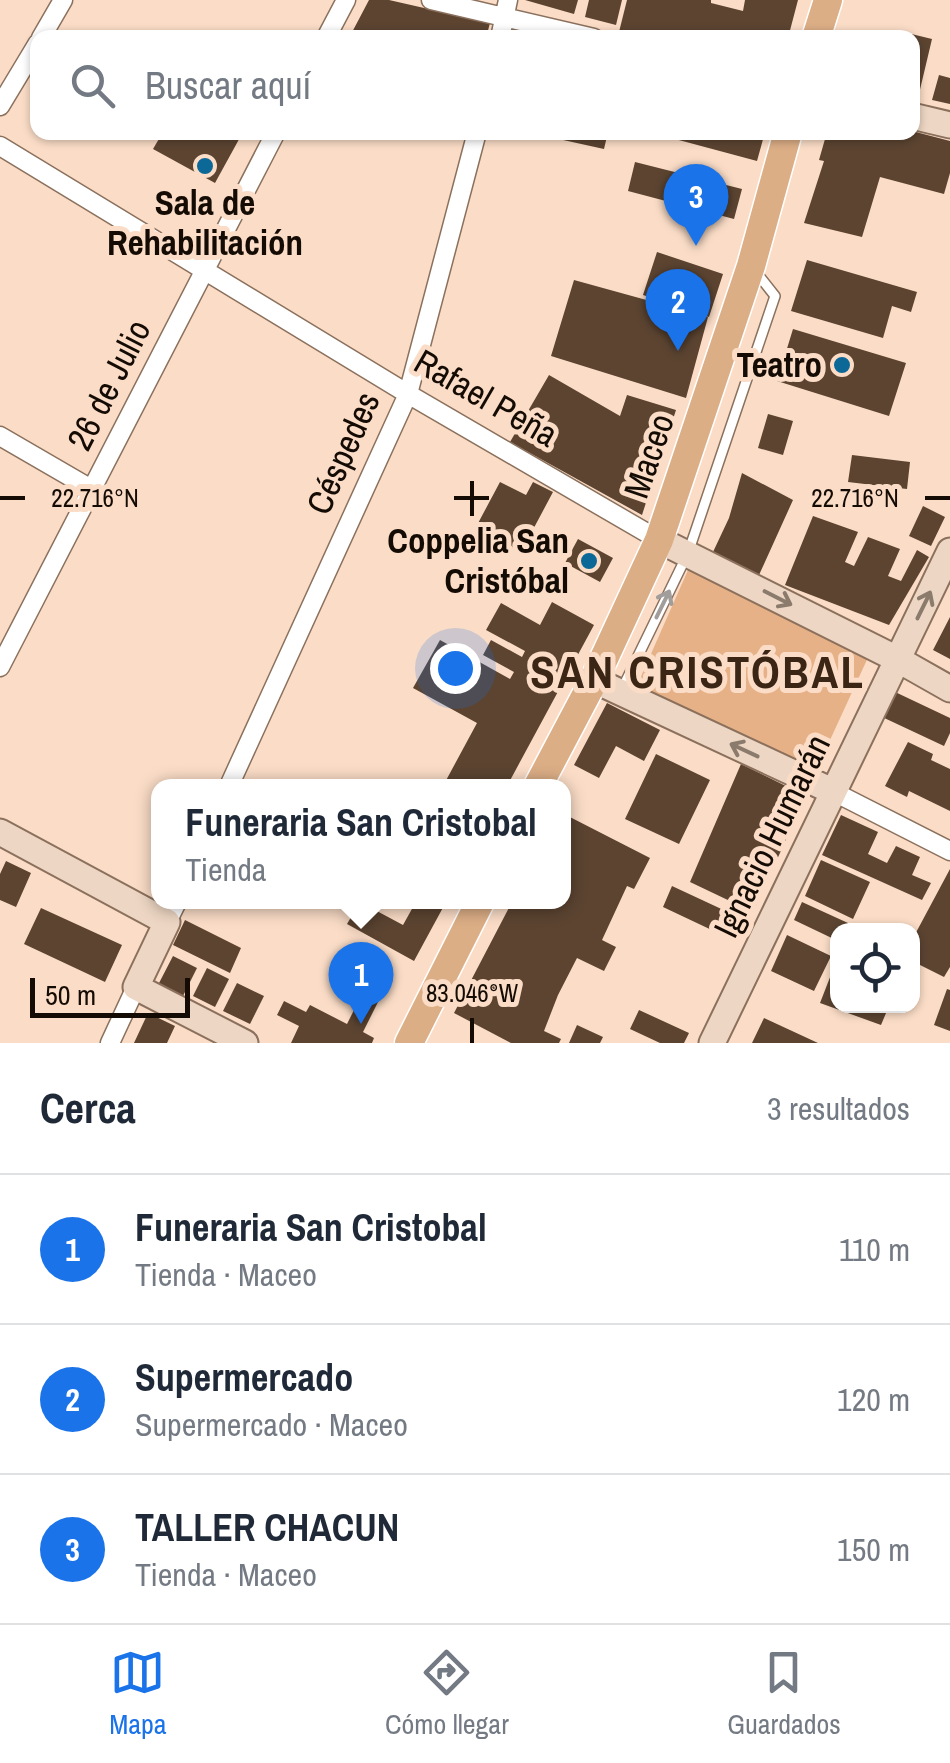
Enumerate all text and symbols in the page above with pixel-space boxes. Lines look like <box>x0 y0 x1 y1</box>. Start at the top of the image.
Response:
search box <box>30 30 920 140</box>
icon: search <box>65 58 120 113</box>
text: Buscar aquí <box>145 60 311 111</box>
marker: Sala de Rehabilitación <box>194 155 216 177</box>
pin: 3 <box>664 164 728 246</box>
place label: Sala de Rehabilitación <box>107 179 303 266</box>
pin: 2 <box>646 268 710 351</box>
street label: 26 de Julio <box>56 312 161 458</box>
street label: Rafael Peña <box>406 338 566 457</box>
place label: Teatro <box>736 341 822 388</box>
marker: Teatro <box>831 354 853 376</box>
street label: Céspedes <box>295 384 390 521</box>
street label: Maceo <box>612 407 685 504</box>
text: 22.716°N <box>51 481 139 515</box>
text: 22.716°N <box>811 481 899 515</box>
place label: Coppelia San Cristóbal <box>387 517 569 604</box>
marker: Coppelia San Cristóbal <box>578 550 600 572</box>
one-way arrow <box>763 589 792 608</box>
one-way arrow <box>654 590 673 620</box>
one-way arrow <box>915 591 934 621</box>
district label: SAN CRISTÓBAL <box>530 641 866 702</box>
your location <box>430 643 481 694</box>
street label: Ignacio Humarán <box>702 727 841 945</box>
one-way arrow <box>729 740 760 758</box>
popup <box>151 779 571 909</box>
text: Funeraria San Cristobal <box>185 797 537 848</box>
text: Tienda <box>185 848 266 891</box>
map controls <box>830 923 920 1013</box>
button: locate <box>830 923 920 1013</box>
pin: 1 <box>328 942 394 1024</box>
scale bar <box>30 973 190 1018</box>
text: 50 m <box>45 976 96 1014</box>
text: 83.046°W <box>426 976 519 1010</box>
text: Cerca <box>40 1080 136 1136</box>
text: 3 resultados <box>767 1087 910 1130</box>
text: Funeraria San Cristobal <box>135 1202 487 1253</box>
text: 1 <box>65 1228 80 1271</box>
text: 110 m <box>839 1228 910 1271</box>
text: Tienda · Maceo <box>135 1253 317 1296</box>
text: Supermercado <box>135 1352 353 1403</box>
text: 2 <box>65 1378 80 1421</box>
text: 120 m <box>837 1378 910 1421</box>
text: Supermercado · Maceo <box>135 1403 408 1446</box>
text: TALLER CHACUN <box>135 1502 399 1553</box>
text: 3 <box>65 1528 80 1571</box>
text: 150 m <box>837 1528 910 1571</box>
text: Tienda · Maceo <box>135 1553 317 1596</box>
tab: Mapa <box>109 1645 167 1743</box>
tab: Cómo llegar <box>385 1645 509 1743</box>
tab: Guardados <box>727 1645 841 1743</box>

